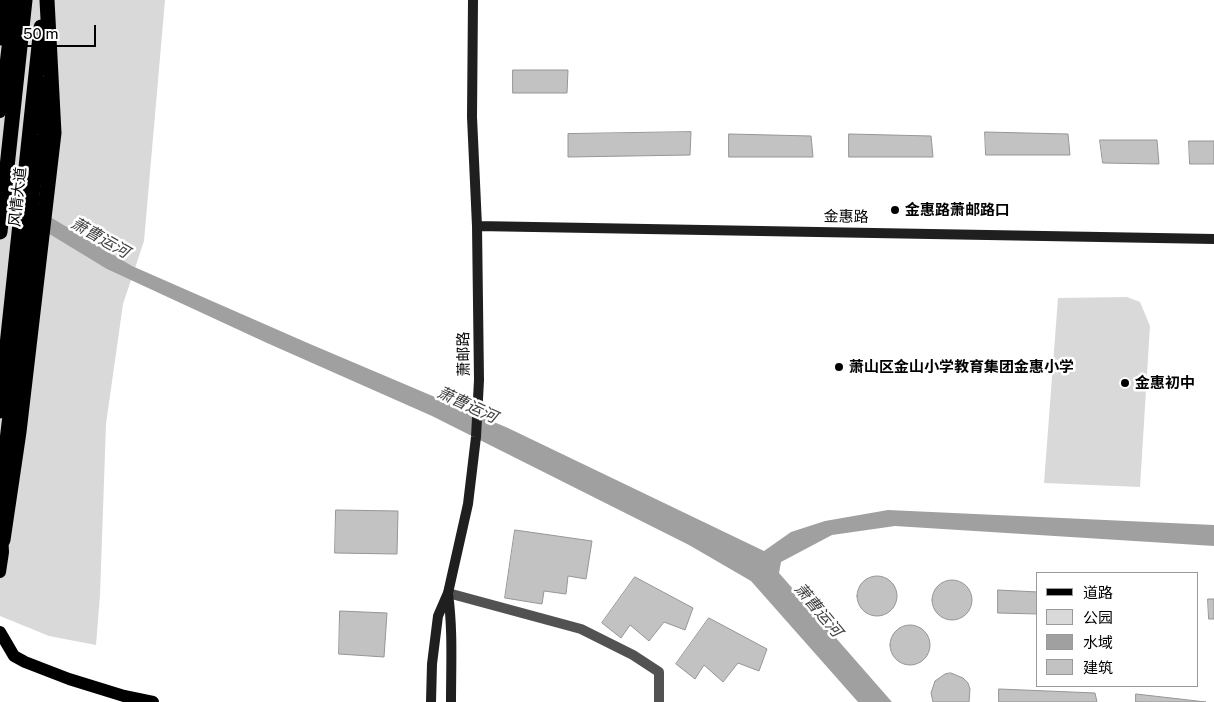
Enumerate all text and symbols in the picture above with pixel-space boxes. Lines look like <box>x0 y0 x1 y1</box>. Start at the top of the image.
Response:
scale bar <box>18 15 99 47</box>
text: 50 m <box>23 25 58 42</box>
street label: 风情大道 <box>6 166 30 228</box>
place label: 金惠路萧邮路口 <box>905 201 1010 219</box>
marker: 金惠路萧邮路口 <box>889 204 901 216</box>
street label: 金惠路 <box>823 208 869 226</box>
water label: 萧曹运河 <box>67 214 133 262</box>
street label: 萧邮路 <box>455 331 473 377</box>
place label: 萧山区金山小学教育集团金惠小学 <box>849 358 1074 376</box>
marker: 萧山区金山小学教育集团金惠小学 <box>833 361 845 373</box>
place label: 金惠初中 <box>1135 374 1195 392</box>
marker: 金惠初中 <box>1119 377 1131 389</box>
water label: 萧曹运河 <box>434 383 500 427</box>
legend <box>1036 572 1199 687</box>
water label: 萧曹运河 <box>790 579 846 641</box>
text: 道路 <box>1083 584 1113 601</box>
text: 公园 <box>1083 609 1113 626</box>
text: 水域 <box>1083 634 1113 651</box>
text: 建筑 <box>1083 659 1113 676</box>

